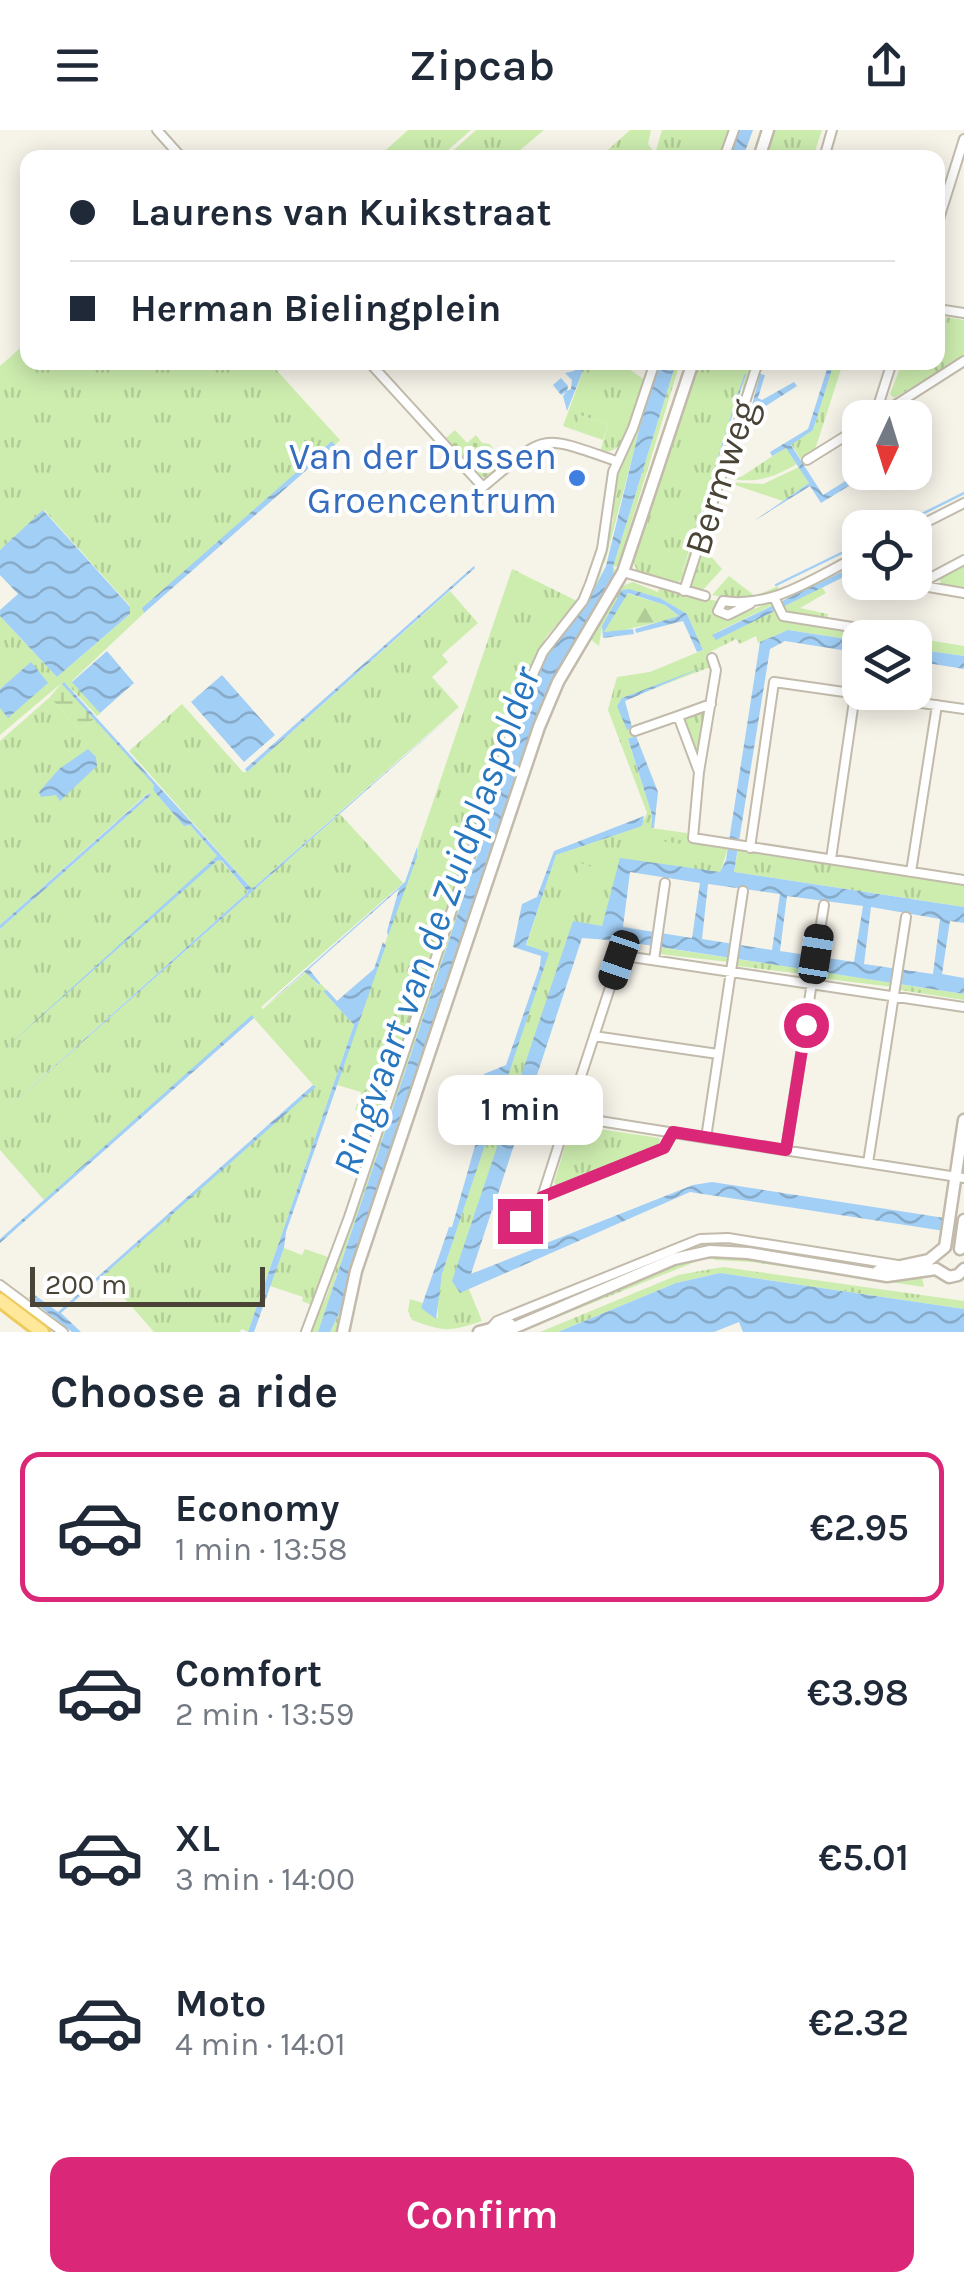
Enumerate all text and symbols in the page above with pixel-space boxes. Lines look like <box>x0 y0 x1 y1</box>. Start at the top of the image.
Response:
icon: menu <box>50 38 105 93</box>
icon: share <box>859 38 914 93</box>
text: Zipcab <box>409 39 555 91</box>
text: Laurens van Kuikstraat <box>130 190 551 235</box>
text: Herman Bielingplein <box>130 286 502 331</box>
street label: Bermweg <box>675 394 767 560</box>
north arrow <box>842 400 932 490</box>
map controls <box>842 400 932 710</box>
place label: Van der Dussen Groencentrum <box>289 434 557 523</box>
marker: Van der Dussen Groencentrum <box>566 467 588 489</box>
button: locate <box>842 510 932 600</box>
button: layers <box>842 620 932 710</box>
water label: Ringvaart van de Zuidplaspolder <box>322 660 550 1181</box>
car <box>796 922 836 986</box>
car <box>595 927 643 993</box>
route start <box>784 1003 829 1048</box>
callout: 1 min <box>438 1076 602 1146</box>
text: 1 min <box>481 1091 560 1128</box>
route end <box>498 1199 543 1244</box>
scale bar <box>30 1262 265 1306</box>
text: 200 m <box>45 1268 127 1301</box>
text: Choose a ride <box>50 1366 338 1418</box>
icon: car <box>55 1482 145 1572</box>
text: Economy <box>175 1486 339 1531</box>
text: €2.95 <box>810 1505 909 1550</box>
text: 1 min · 13:58 <box>175 1531 347 1568</box>
icon: car <box>55 1647 145 1737</box>
text: Comfort <box>175 1651 322 1696</box>
text: €3.98 <box>807 1670 909 1715</box>
text: 2 min · 13:59 <box>175 1696 354 1733</box>
icon: car <box>55 1812 145 1902</box>
text: XL <box>175 1816 220 1861</box>
text: €5.01 <box>819 1835 909 1880</box>
text: 3 min · 14:00 <box>175 1861 355 1898</box>
icon: car <box>55 1977 145 2067</box>
text: Moto <box>175 1981 266 2026</box>
text: €2.32 <box>809 2000 909 2045</box>
text: 4 min · 14:01 <box>175 2026 346 2063</box>
button: Confirm <box>50 2157 914 2272</box>

